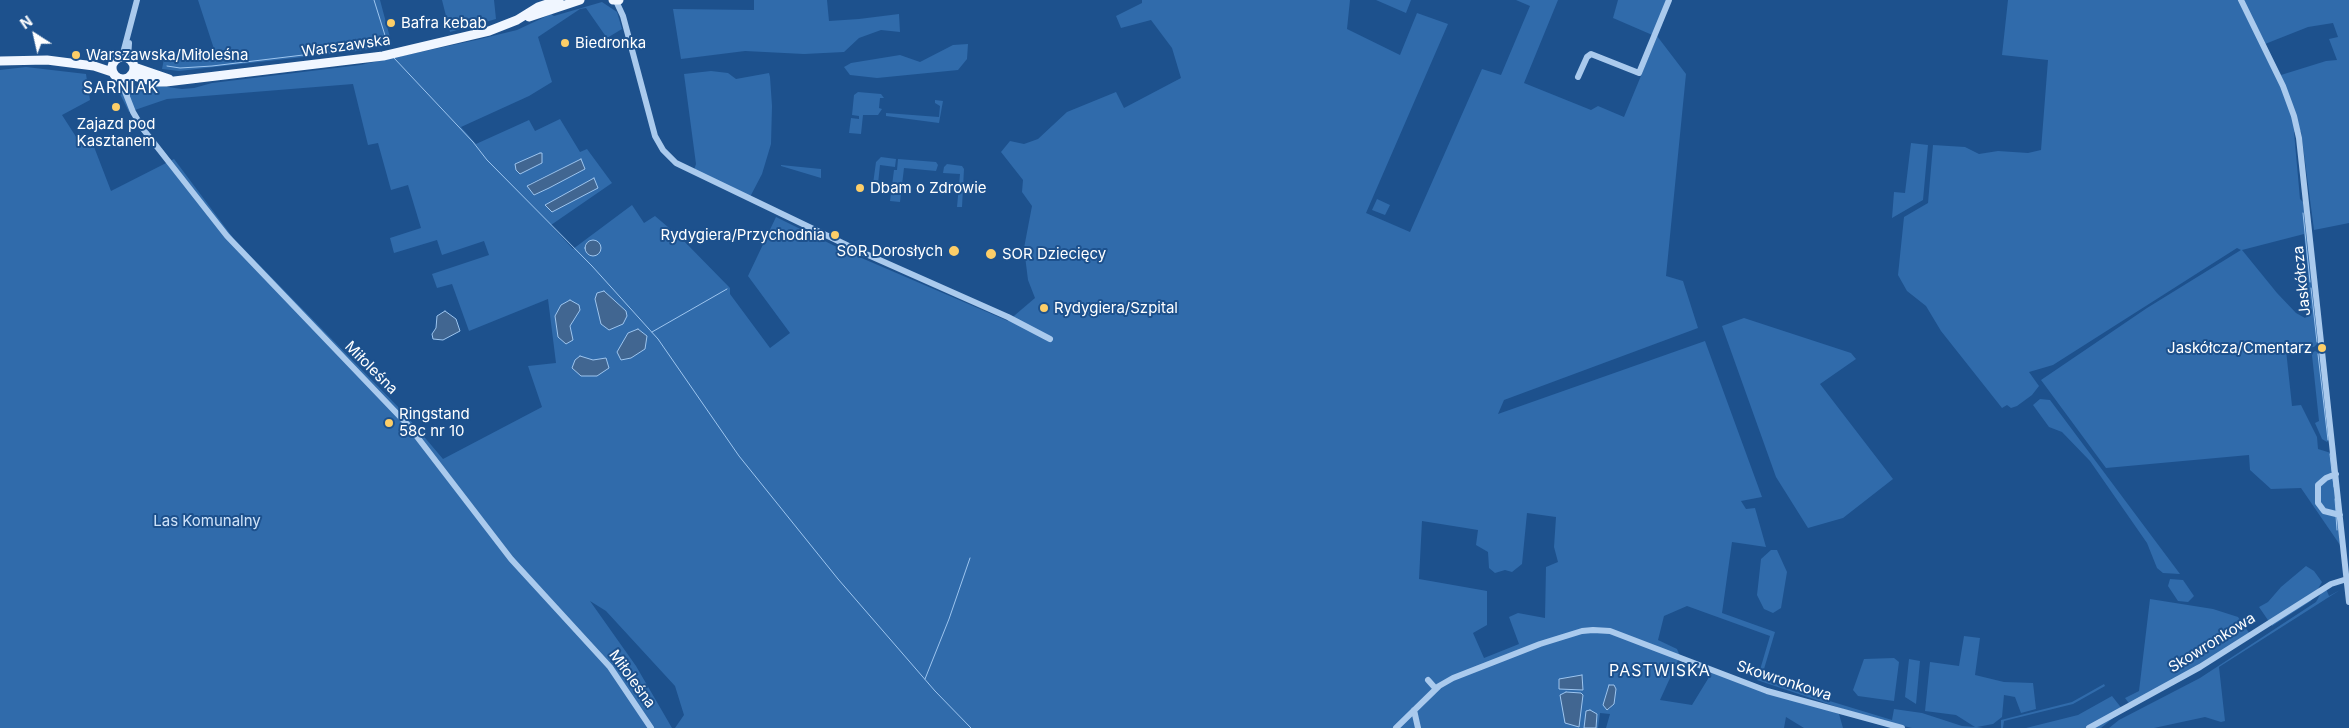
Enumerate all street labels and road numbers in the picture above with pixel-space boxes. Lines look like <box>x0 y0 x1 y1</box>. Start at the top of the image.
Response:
street label: Warszawska <box>300 31 392 61</box>
street label: Jaskółcza <box>2289 245 2315 317</box>
street label: Miłoleśna <box>341 338 401 398</box>
street label: Skowronkowa <box>2165 609 2259 677</box>
street label: Miłoleśna <box>605 646 659 712</box>
street label: Skowronkowa <box>1734 657 1834 705</box>

